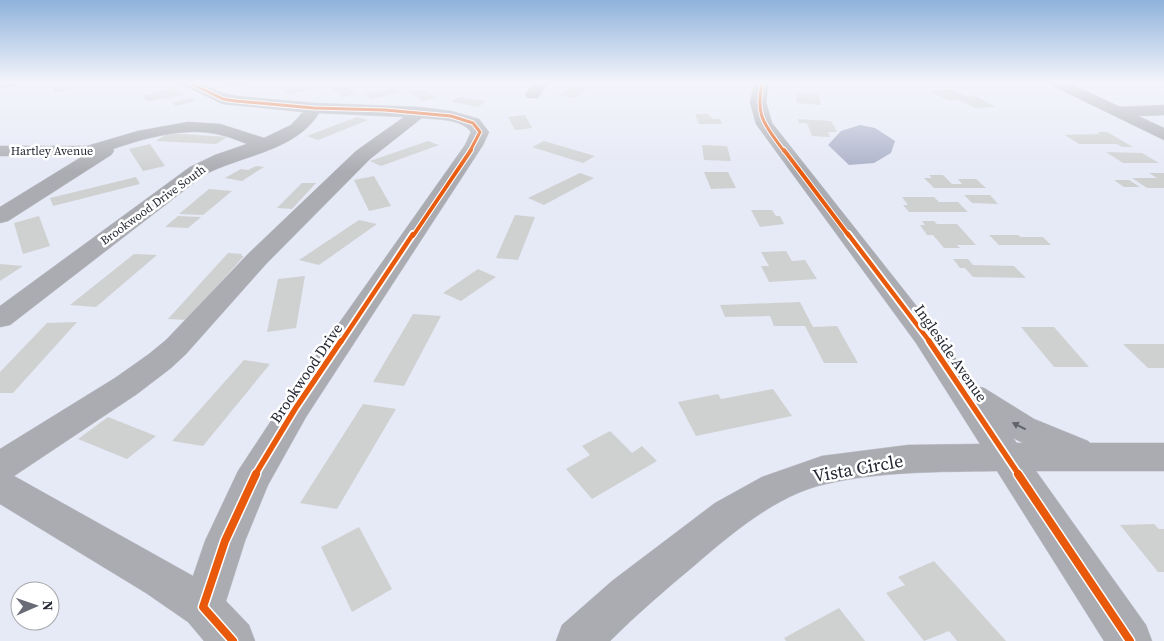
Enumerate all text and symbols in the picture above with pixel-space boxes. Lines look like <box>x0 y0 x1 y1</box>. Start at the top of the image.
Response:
street label: Hartley Avenue <box>11 143 93 159</box>
street label: Brookwood Drive South <box>97 161 209 249</box>
street label: Ingleside Avenue <box>910 300 993 406</box>
street label: Brookwood Drive <box>265 319 347 427</box>
one-way arrow <box>1012 422 1026 430</box>
street label: Vista Circle <box>811 448 905 488</box>
north arrow <box>10 581 60 631</box>
text: N <box>38 600 58 611</box>

